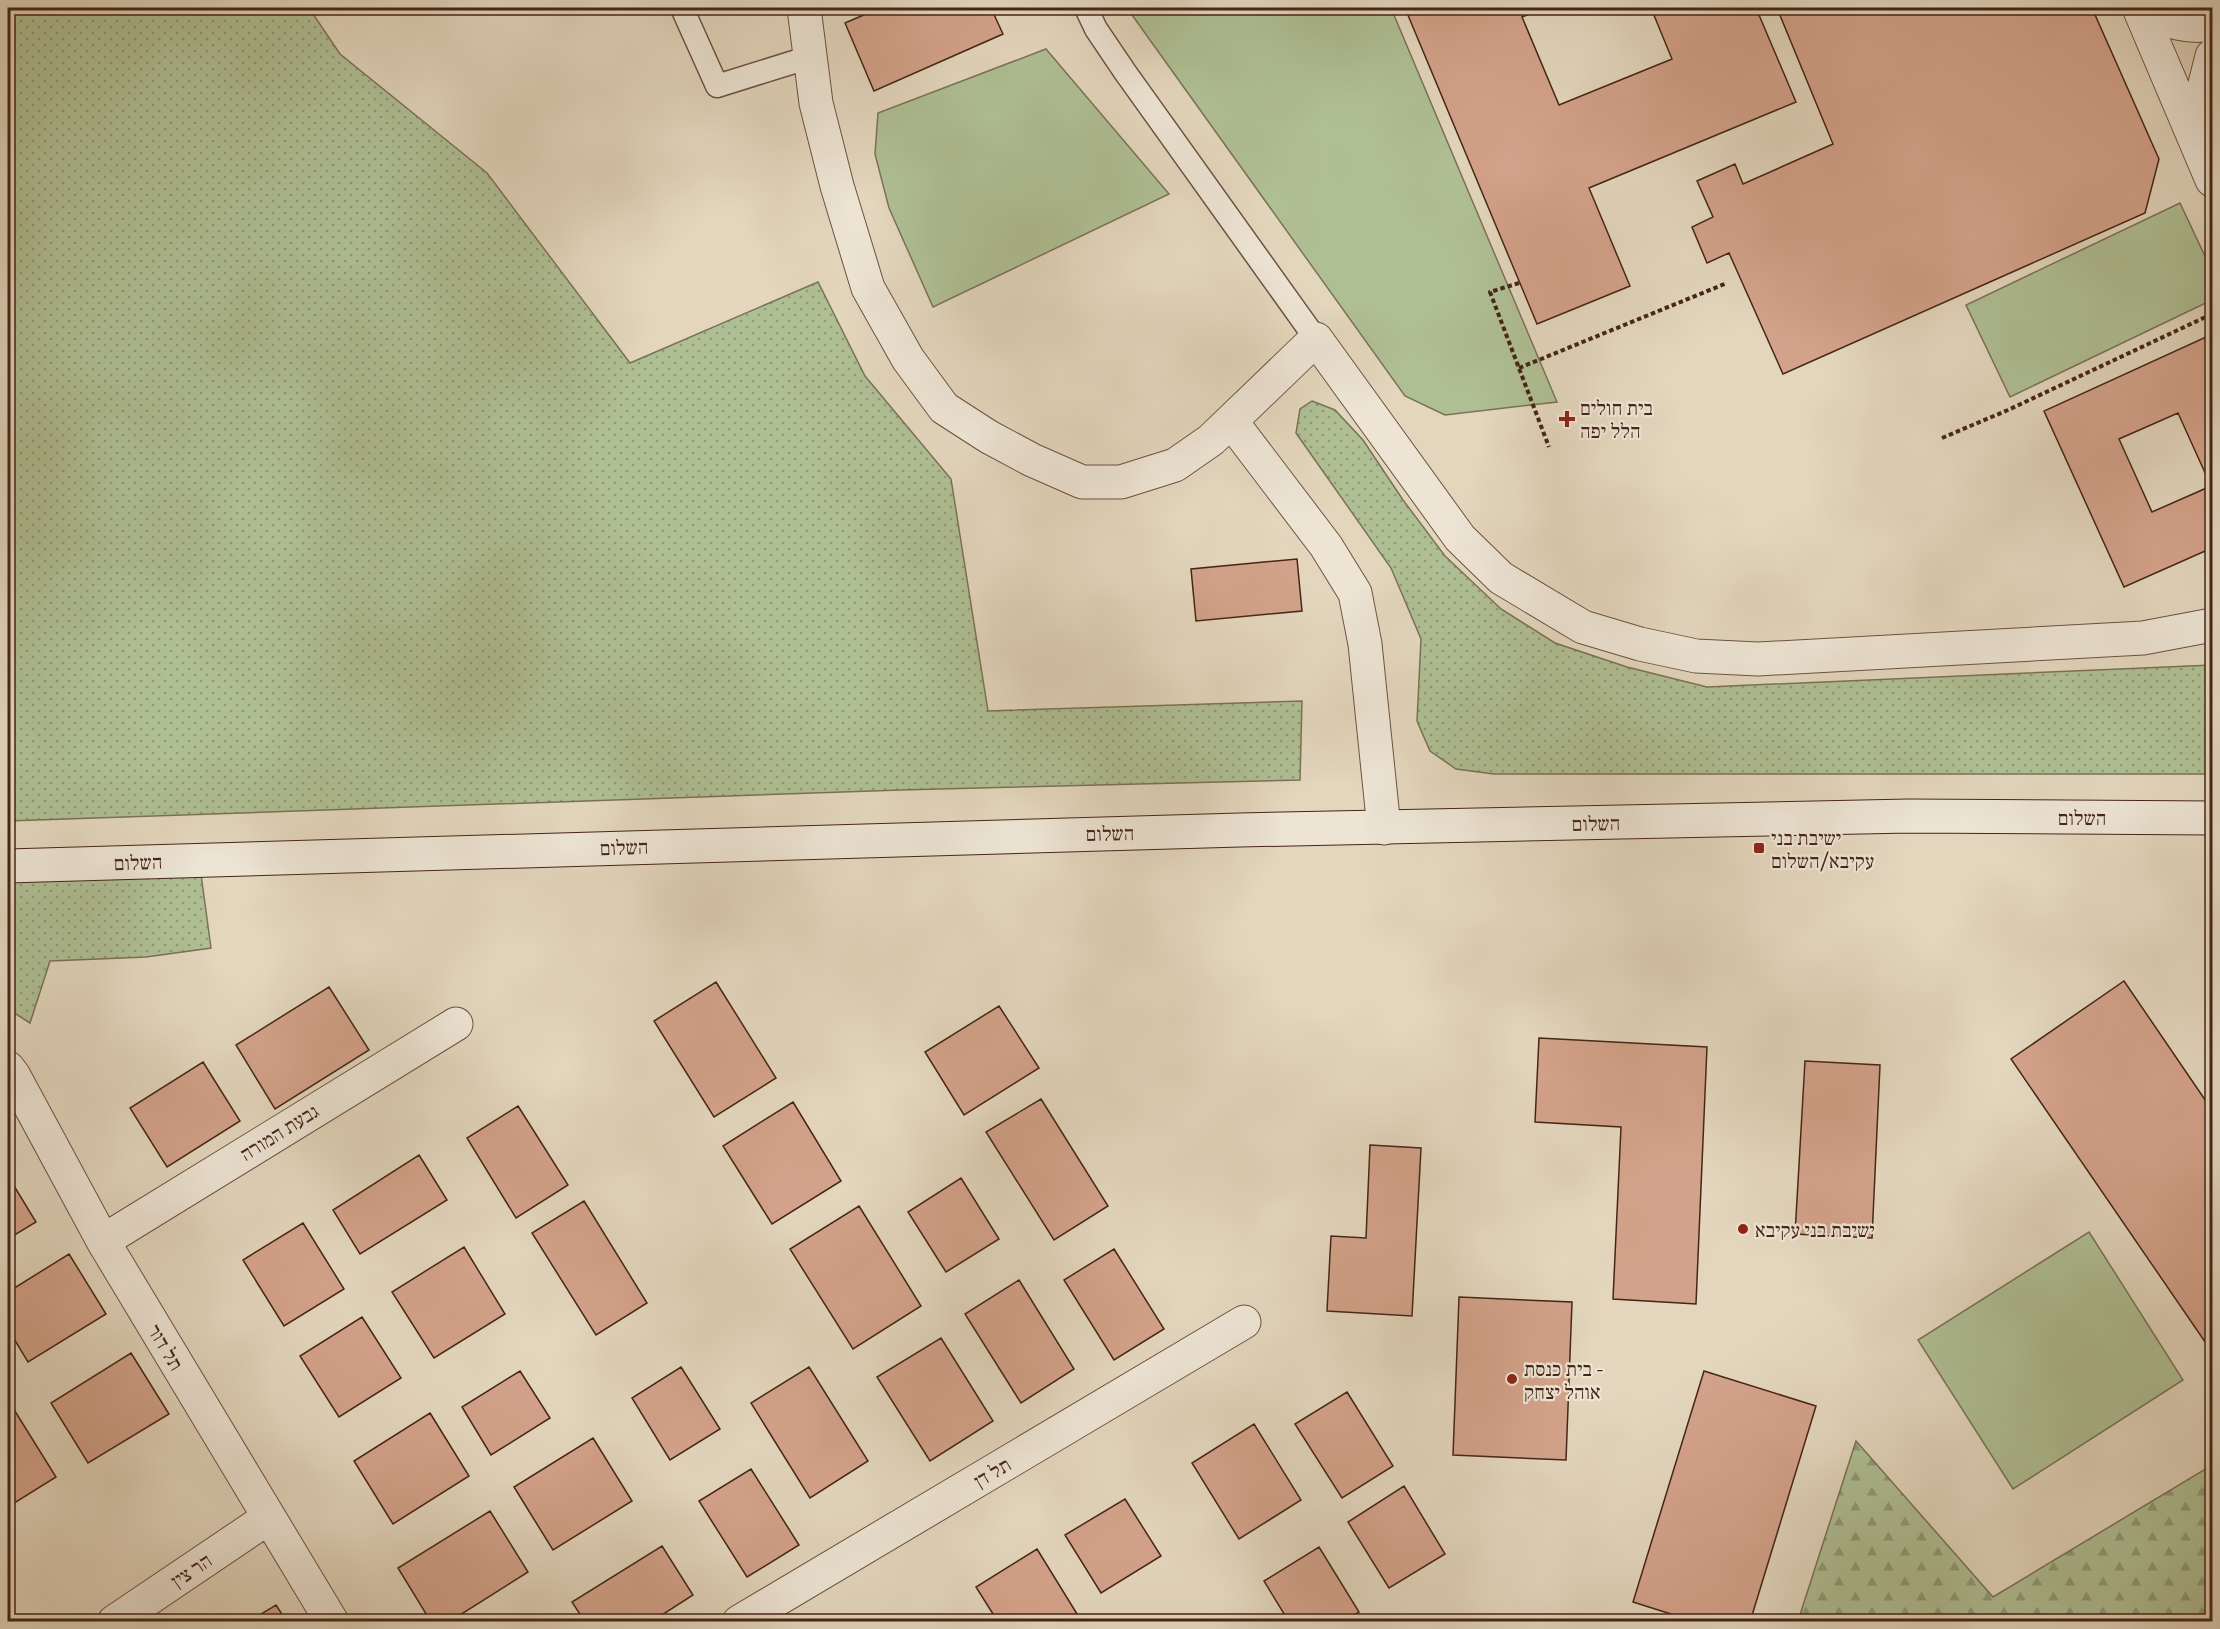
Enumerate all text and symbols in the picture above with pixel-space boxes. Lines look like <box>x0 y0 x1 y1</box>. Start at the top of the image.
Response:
place label: בית חולים הלל יפה <box>1580 393 1653 445</box>
marker: בית חולים הלל יפה <box>1558 410 1576 428</box>
street label: השלום <box>2058 803 2106 832</box>
street label: השלום <box>1571 808 1621 838</box>
street label: השלום <box>1085 818 1135 848</box>
place label: ישיבת בני עקיבא/השלום <box>1771 823 1874 875</box>
street label: השלום <box>599 832 649 862</box>
marker: ישיבת בני עקיבא/השלום <box>1752 841 1766 855</box>
street label: השלום <box>113 847 163 877</box>
street label: גבעת המורה <box>234 1096 324 1168</box>
place label: ישיבת בני עקיבא <box>1755 1215 1875 1244</box>
marker: ישיבת בני עקיבא <box>1736 1222 1750 1236</box>
street label: תל דור <box>141 1318 191 1376</box>
place label: בית כנסת - אוהל יצחק <box>1524 1354 1603 1406</box>
marker: בית כנסת - אוהל יצחק <box>1505 1372 1519 1386</box>
street label: תל דן <box>968 1450 1016 1494</box>
street label: הר צין <box>165 1546 217 1594</box>

